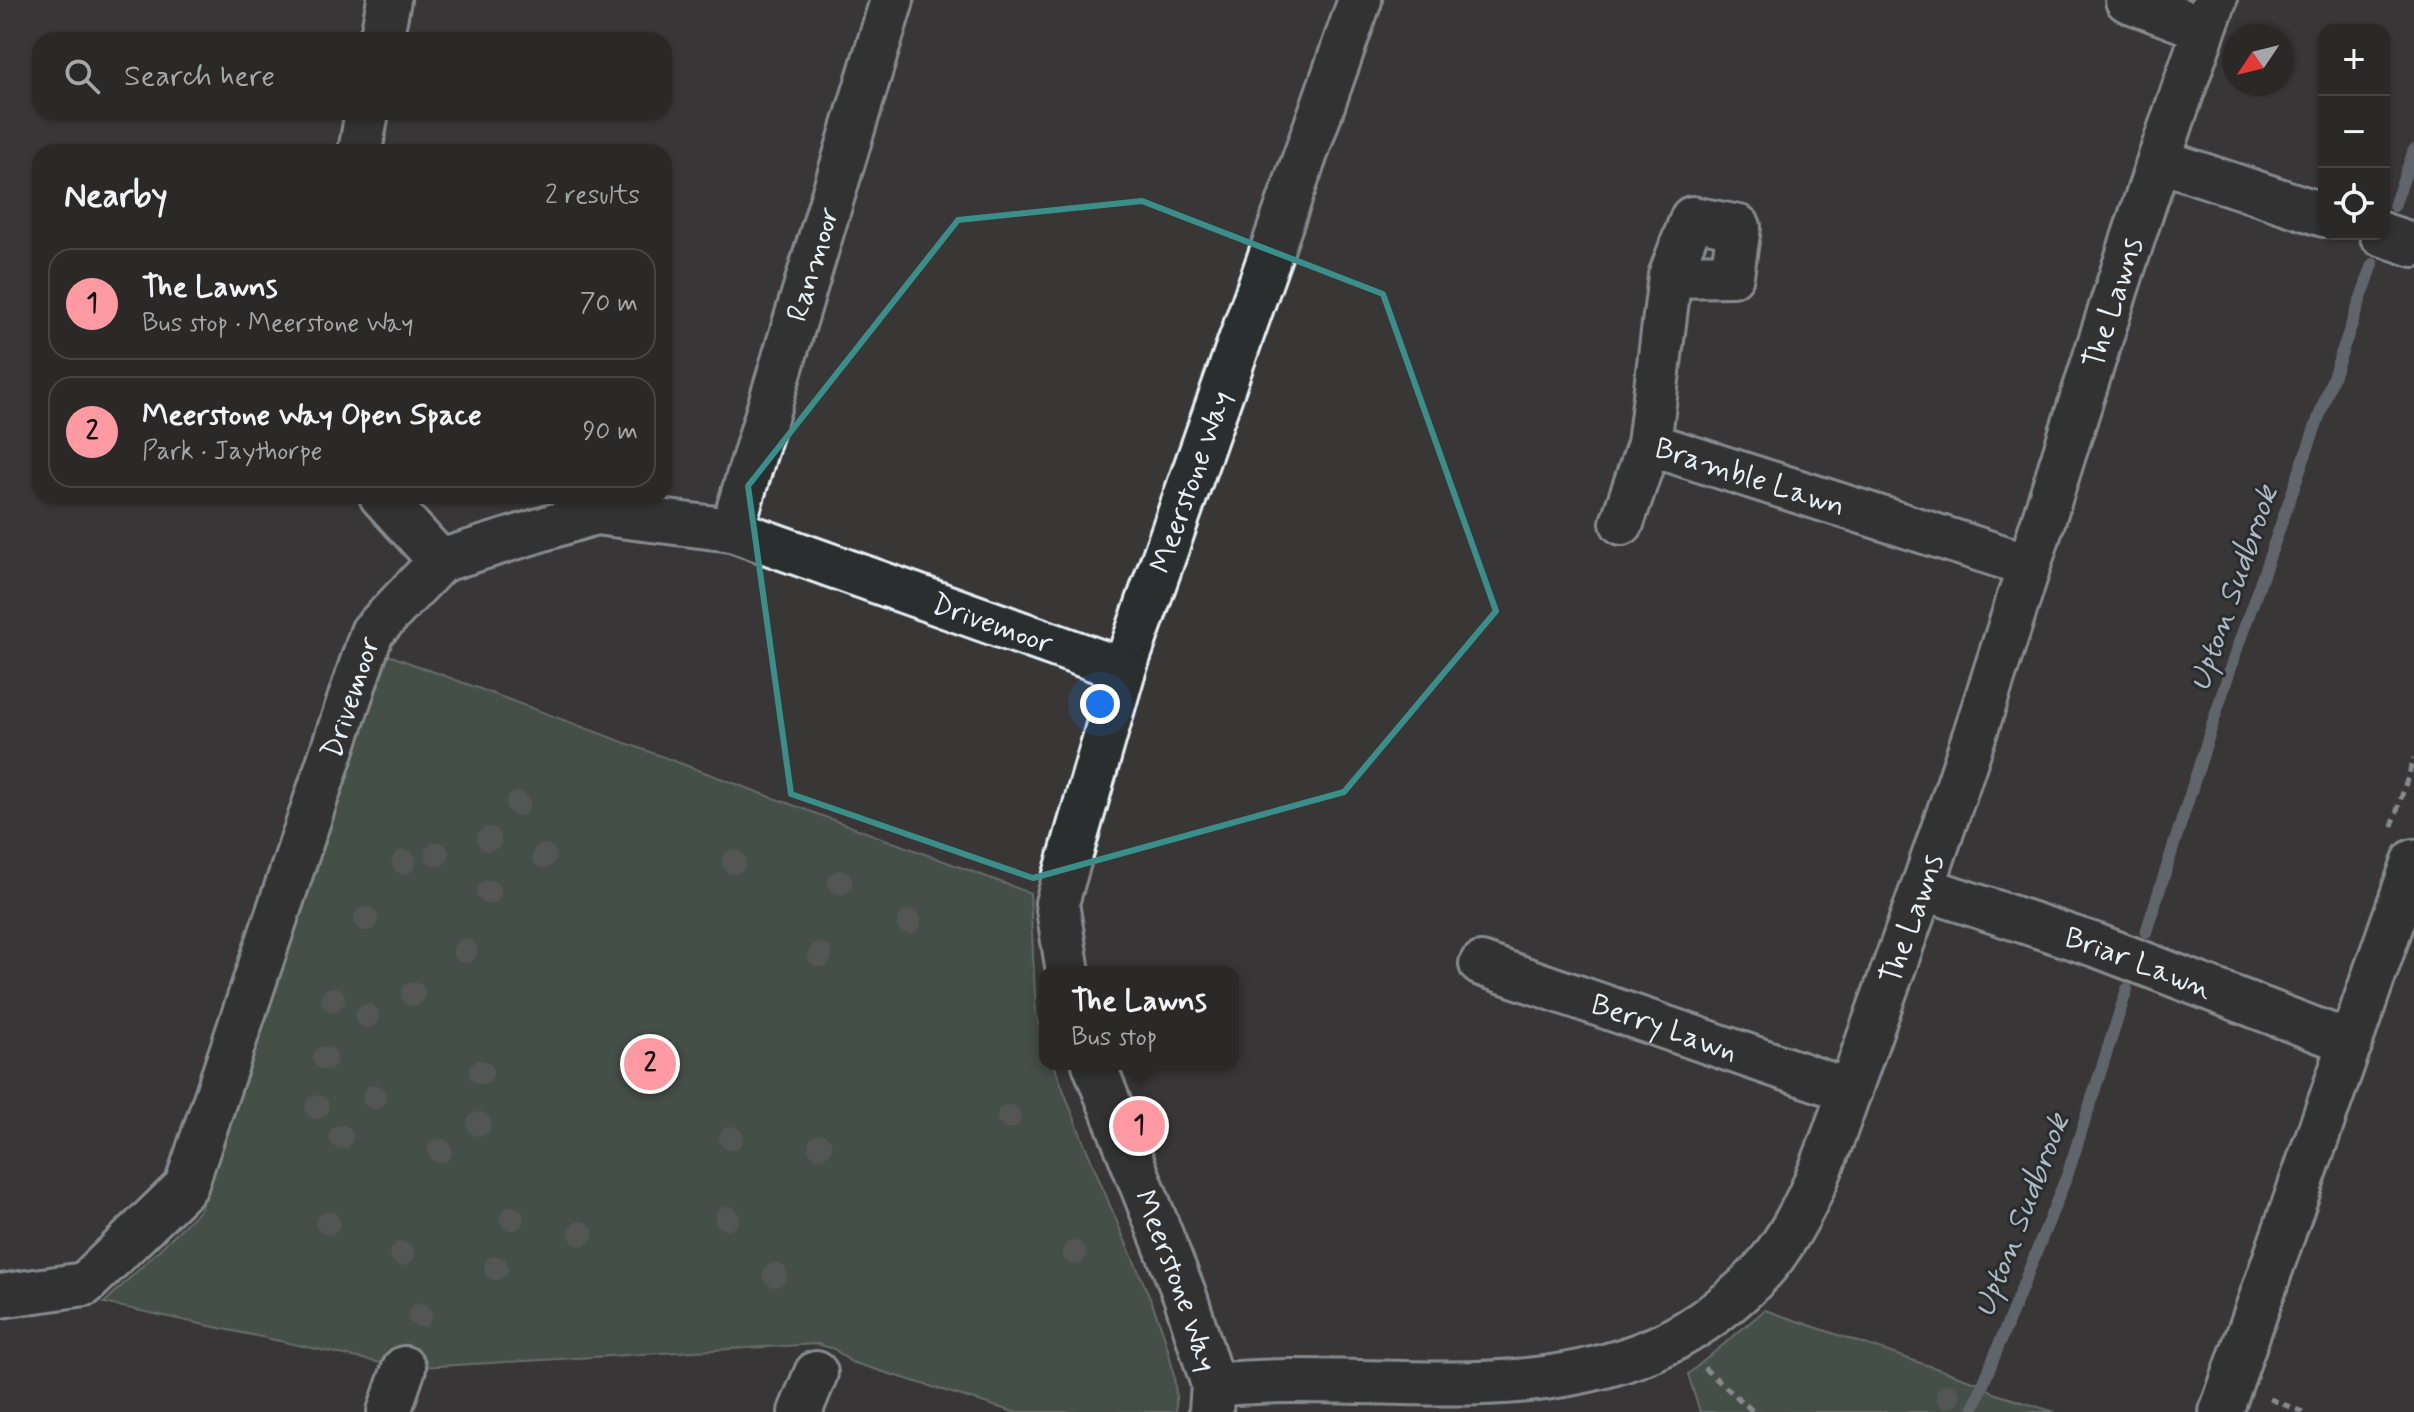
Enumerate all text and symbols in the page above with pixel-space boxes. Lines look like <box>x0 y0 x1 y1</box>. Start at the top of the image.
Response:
north arrow <box>2222 24 2294 96</box>
map controls <box>2318 24 2390 240</box>
button: + <box>2318 24 2390 96</box>
search box <box>32 32 672 120</box>
icon: search <box>60 54 104 98</box>
text: Search here <box>124 57 275 96</box>
button: − <box>2318 96 2390 168</box>
button: locate <box>2318 168 2390 240</box>
text: Nearby <box>64 174 168 219</box>
text: 2 results <box>545 179 640 213</box>
street label: Ranmoor <box>778 202 850 326</box>
street label: The Lawns <box>2074 233 2153 374</box>
text: The Lawns <box>142 268 278 307</box>
text: 1 <box>86 287 98 321</box>
text: 70 m <box>580 287 638 321</box>
text: Bus stop · Meerstone Way <box>142 307 413 341</box>
street label: Meerstone Way <box>1142 386 1242 579</box>
text: Meerstone Way Open Space <box>142 396 482 435</box>
text: 2 <box>86 415 98 449</box>
text: 90 m <box>583 415 638 449</box>
street label: Bramble Lawn <box>1650 429 1850 526</box>
text: Park · Jaythorpe <box>142 435 323 469</box>
water label: Upton Sudbrook <box>2179 479 2289 697</box>
street label: Drivemoor <box>926 585 1058 664</box>
street label: Drivemoor <box>313 631 390 764</box>
your location <box>1080 684 1120 724</box>
street label: The Lawns <box>1871 849 1954 990</box>
street label: Briar Lawn <box>2059 918 2218 1009</box>
popup <box>1039 966 1239 1070</box>
text: The Lawns <box>1071 982 1207 1021</box>
street label: Berry Lawn <box>1586 985 1742 1072</box>
text: Bus stop <box>1071 1021 1157 1055</box>
pin: 2 <box>624 1034 676 1094</box>
pin: 1 <box>1113 1096 1165 1156</box>
water label: Upton Sudbrook <box>1964 1106 2081 1324</box>
street label: Meerstone Way <box>1124 1185 1226 1377</box>

